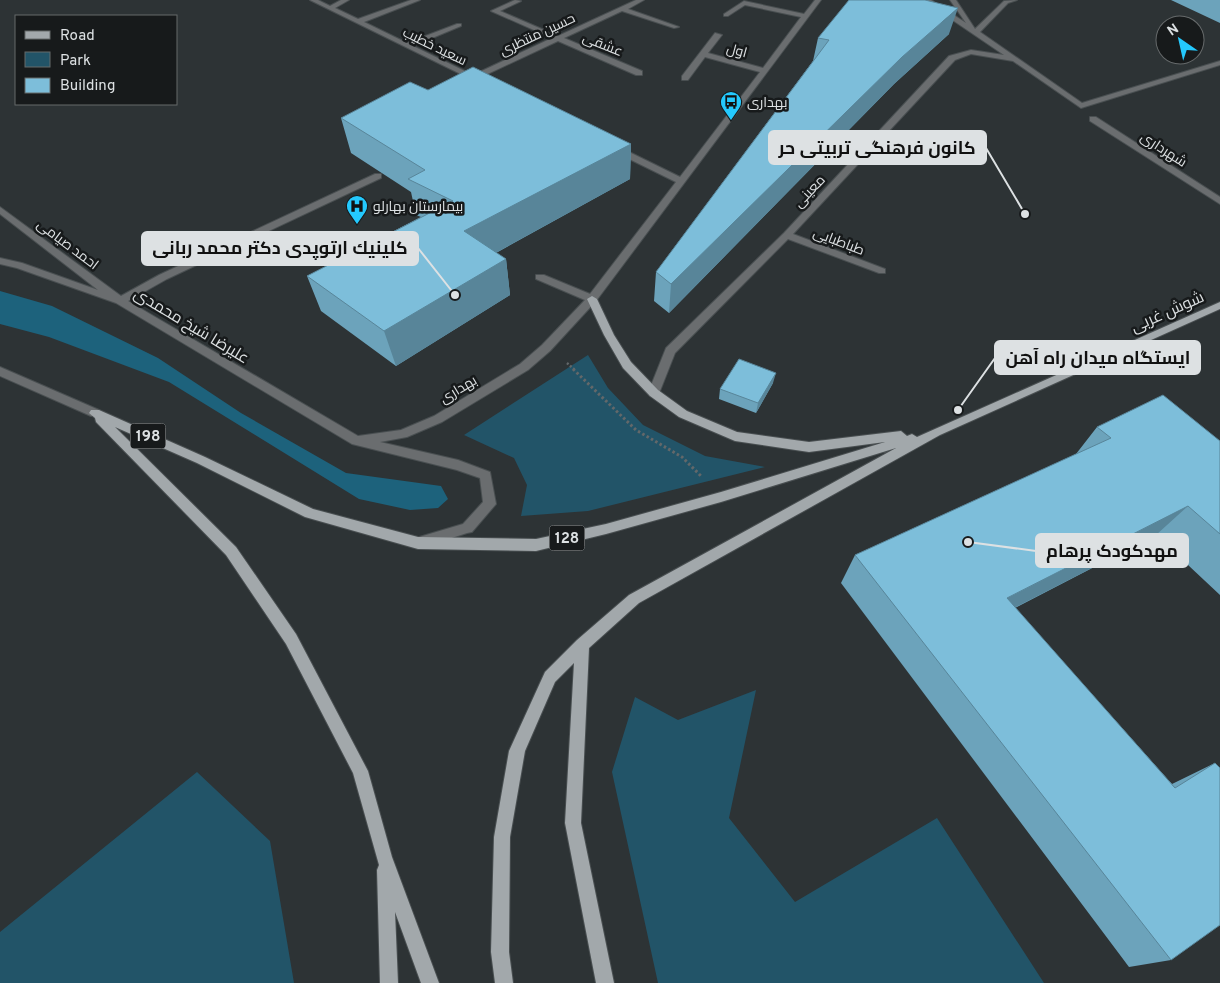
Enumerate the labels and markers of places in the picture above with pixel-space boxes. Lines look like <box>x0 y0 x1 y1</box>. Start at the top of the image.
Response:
bus stop icon: بهداری <box>719 90 743 121</box>
place label: بهداری <box>747 95 787 112</box>
callout: کانون فرهنگی تربیتی حر <box>769 131 986 164</box>
hospital icon: بیمارستان بهارلو <box>345 194 369 225</box>
place label: بیمارستان بهارلو <box>373 199 463 216</box>
callout: كلينيك ارتوپدى دكتر محمد ربانى <box>142 232 418 265</box>
callout: ایستگاه میدان راه آهن <box>995 341 1200 374</box>
callout: مهدکودک پرهام <box>1036 534 1188 567</box>

